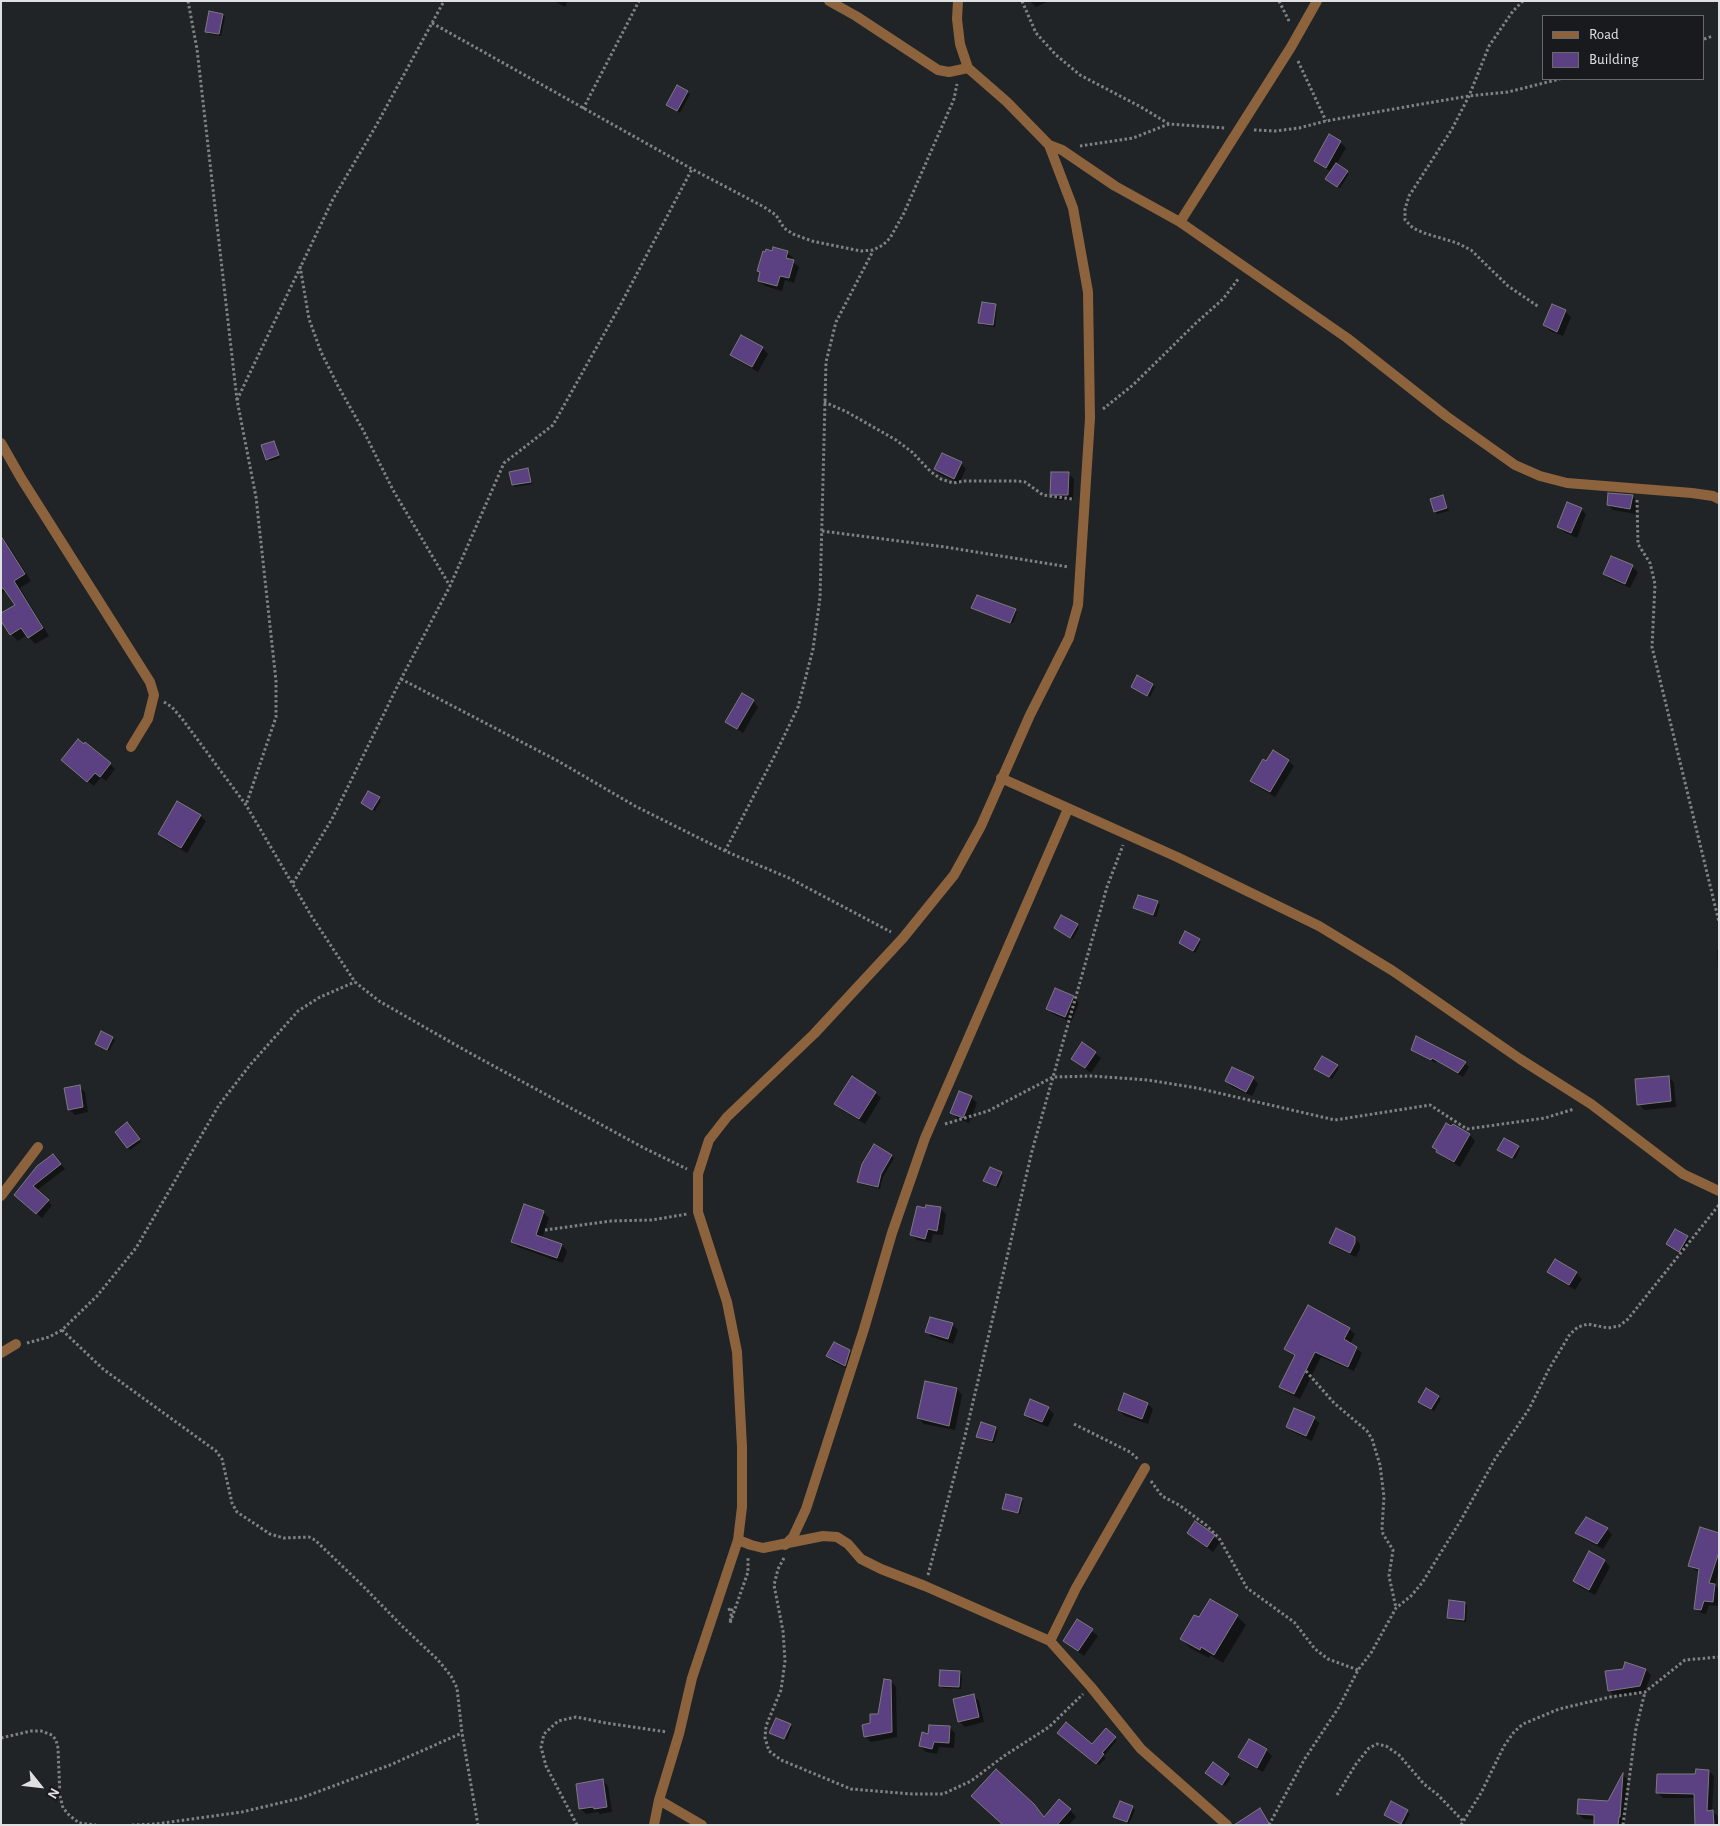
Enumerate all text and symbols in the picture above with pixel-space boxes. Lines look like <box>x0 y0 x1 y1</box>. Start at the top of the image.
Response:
legend <box>1542 15 1705 80</box>
text: Road <box>1589 27 1619 42</box>
text: Building <box>1589 52 1639 67</box>
north arrow <box>15 1761 65 1811</box>
text: N <box>45 1786 62 1801</box>

